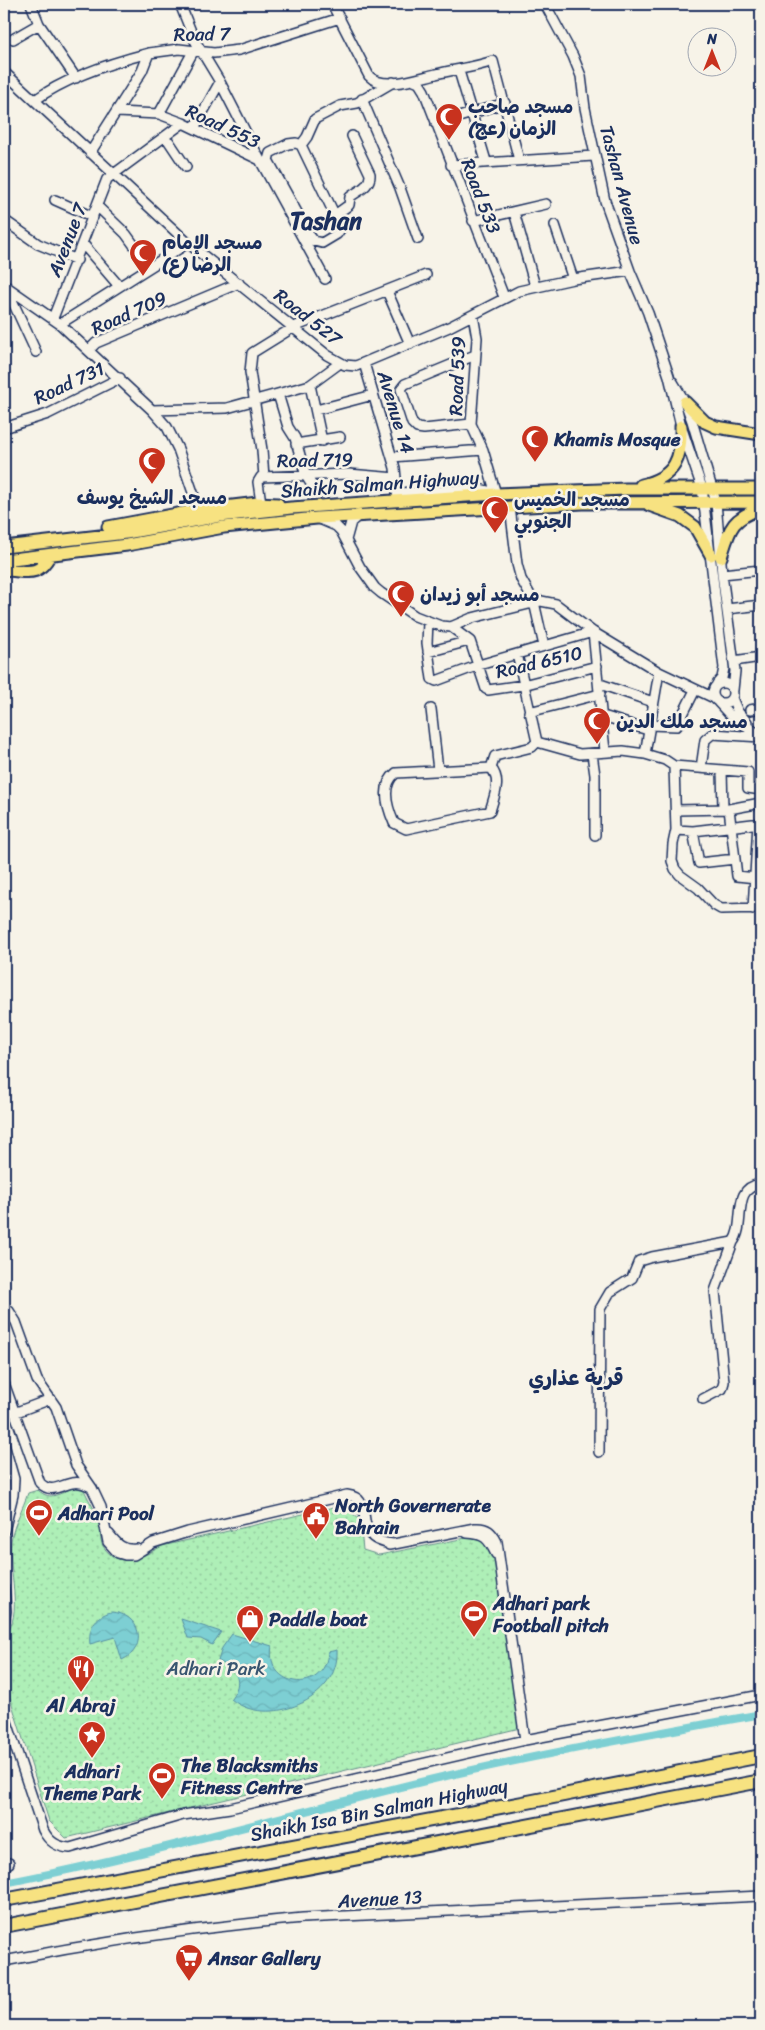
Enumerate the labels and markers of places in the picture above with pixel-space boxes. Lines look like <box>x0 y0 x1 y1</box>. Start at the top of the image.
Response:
place label: مسجد صاحب الزمان (عج) <box>468 90 573 145</box>
mosque icon: مسجد صاحب الزمان (عج) <box>434 102 464 141</box>
place label: مسجد الإمام الرضا (ع) <box>162 226 263 281</box>
mosque icon: مسجد الإمام الرضا (ع) <box>128 238 158 277</box>
place label: Khamis Mosque <box>553 423 681 456</box>
mosque icon: Khamis Mosque <box>520 424 550 463</box>
mosque icon: مسجد الشيخ يوسف <box>137 446 167 485</box>
place label: مسجد الشيخ يوسف <box>77 481 227 514</box>
place label: مسجد الخميس الجنوبي <box>514 483 630 538</box>
mosque icon: مسجد الخميس الجنوبي <box>480 495 510 534</box>
place label: مسجد أبو زيدان <box>420 578 540 611</box>
mosque icon: مسجد أبو زيدان <box>386 579 416 618</box>
place label: مسجد ملك الدين <box>616 705 748 738</box>
mosque icon: مسجد ملك الدين <box>582 706 612 745</box>
place label: North Governerate Bahrain <box>334 1489 492 1544</box>
place label: Adhari Pool <box>57 1497 156 1530</box>
sports icon: Adhari Pool <box>24 1498 54 1537</box>
public building icon: North Governerate Bahrain <box>301 1501 331 1540</box>
place label: Adhari park Football pitch <box>492 1587 609 1642</box>
sports icon: Adhari park Football pitch <box>459 1599 489 1638</box>
place label: Paddle boat <box>269 1603 369 1636</box>
shop icon: Paddle boat <box>235 1604 265 1643</box>
restaurant icon: Al Abraj <box>66 1654 96 1693</box>
place label: Al Abraj <box>46 1689 116 1722</box>
place icon: Adhari Theme Park <box>77 1720 107 1759</box>
place label: The Blacksmiths Fitness Centre <box>180 1749 319 1804</box>
place label: Adhari Theme Park <box>43 1755 142 1810</box>
sports icon: The Blacksmiths Fitness Centre <box>147 1761 177 1800</box>
place label: Ansar Gallery <box>207 1942 322 1975</box>
supermarket icon: Ansar Gallery <box>174 1943 204 1982</box>

